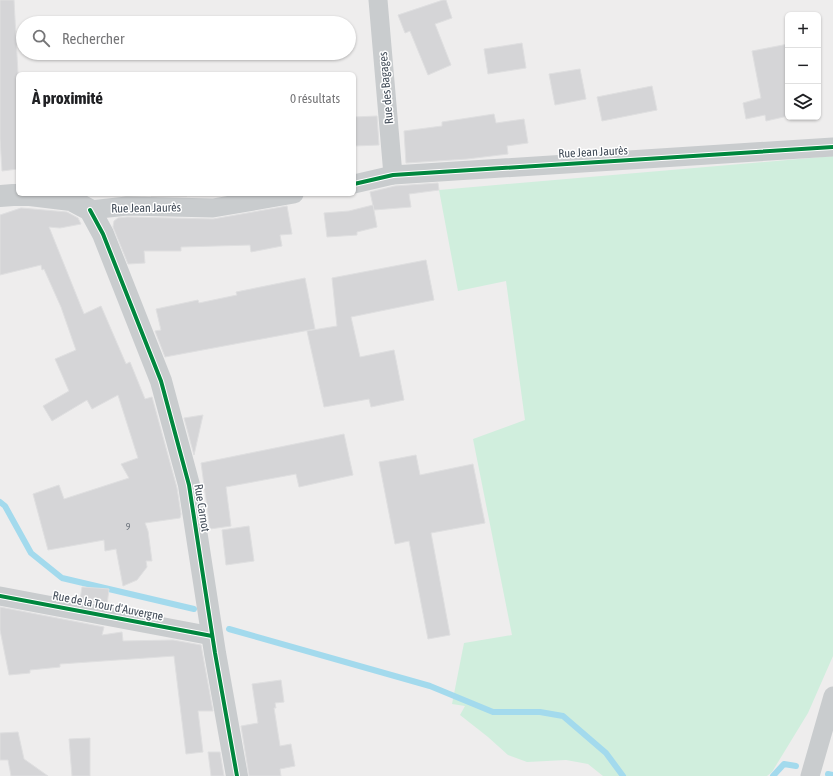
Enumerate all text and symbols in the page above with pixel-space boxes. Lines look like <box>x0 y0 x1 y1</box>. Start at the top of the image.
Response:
map controls <box>785 12 821 120</box>
button: + <box>785 12 821 48</box>
search box <box>16 16 356 60</box>
icon: search <box>30 27 52 49</box>
text: Rechercher <box>62 30 124 47</box>
button: − <box>785 48 821 84</box>
street label: Rue des Bagages <box>376 51 396 125</box>
button: layers <box>785 84 821 120</box>
text: À proximité <box>32 88 103 108</box>
text: 0 résultats <box>290 91 340 106</box>
street label: Rue Jean Jaurès <box>558 143 628 161</box>
street label: Rue Jean Jaurès <box>111 200 181 216</box>
street label: Rue Carnot <box>191 483 213 533</box>
house number: 9 <box>126 521 131 532</box>
street label: Rue de la Tour d'Auvergne <box>51 588 165 624</box>

